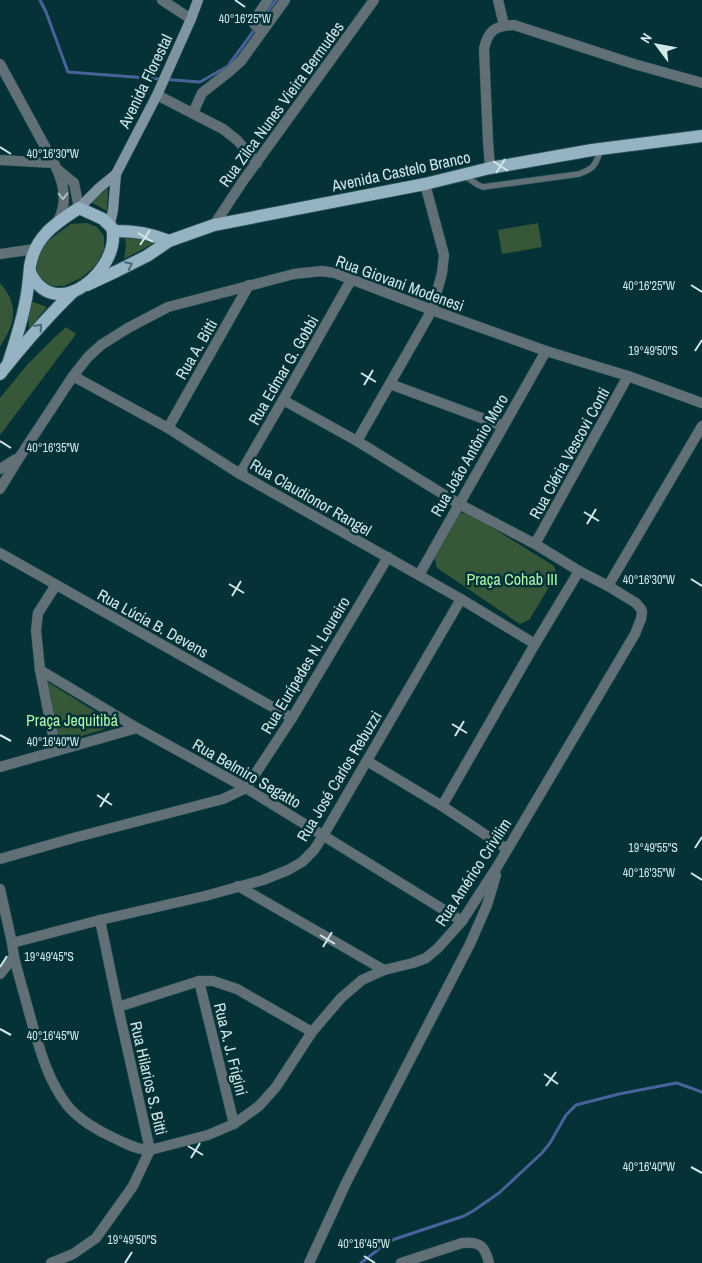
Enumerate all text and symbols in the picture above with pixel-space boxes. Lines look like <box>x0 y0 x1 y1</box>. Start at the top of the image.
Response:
text: 40°16'25"W <box>219 11 272 27</box>
street label: Rua Zilca Nunes Vieira Bermudes <box>213 17 349 191</box>
north arrow <box>632 20 682 70</box>
street label: Avenida Florestal <box>112 30 177 133</box>
text: N <box>636 30 656 46</box>
text: 40°16'30"W <box>27 146 80 162</box>
street label: Avenida Castelo Branco <box>329 146 472 197</box>
one-way arrow <box>58 192 68 200</box>
street label: Rua Giovani Modenesi <box>333 250 467 316</box>
one-way arrow <box>124 261 133 271</box>
text: 40°16'25"W <box>623 278 676 294</box>
street label: Rua Edmar G. Gobbi <box>243 311 323 429</box>
street label: Rua A. Bitti <box>170 315 222 383</box>
one-way arrow <box>33 323 42 332</box>
text: 19°49'50"S <box>628 343 678 359</box>
street label: Rua Cléria Vescovi Conti <box>524 383 614 523</box>
street label: Rua João Antônio Moro <box>425 390 513 520</box>
text: 40°16'35"W <box>27 440 80 456</box>
street label: Rua Claudionor Rangel <box>246 453 376 541</box>
park label: Praça Cohab III <box>466 568 558 590</box>
text: 40°16'30"W <box>623 572 676 588</box>
street label: Rua Lúcia B. Devens <box>93 583 213 663</box>
street label: Rua Eurípedes N. Loureiro <box>255 592 355 738</box>
street label: Rua José Carlos Rebuzzi <box>291 707 387 845</box>
park label: Praça Jequitibá <box>26 709 119 731</box>
street label: Rua Belmiro Segatto <box>189 733 305 813</box>
text: 40°16'40"W <box>27 734 80 750</box>
street label: Rua Américo Crivilim <box>430 814 516 930</box>
text: 19°49'55"S <box>628 840 678 856</box>
text: 40°16'35"W <box>623 865 676 881</box>
text: 19°49'45"S <box>24 949 74 965</box>
street label: Rua A. J. Frigini <box>209 1000 253 1098</box>
street label: Rua Hilarios S. Bitti <box>125 1019 173 1137</box>
text: 40°16'45"W <box>27 1028 80 1044</box>
text: 40°16'40"W <box>623 1159 676 1175</box>
text: 19°49'50"S <box>107 1232 157 1248</box>
text: 40°16'45"W <box>338 1236 391 1252</box>

